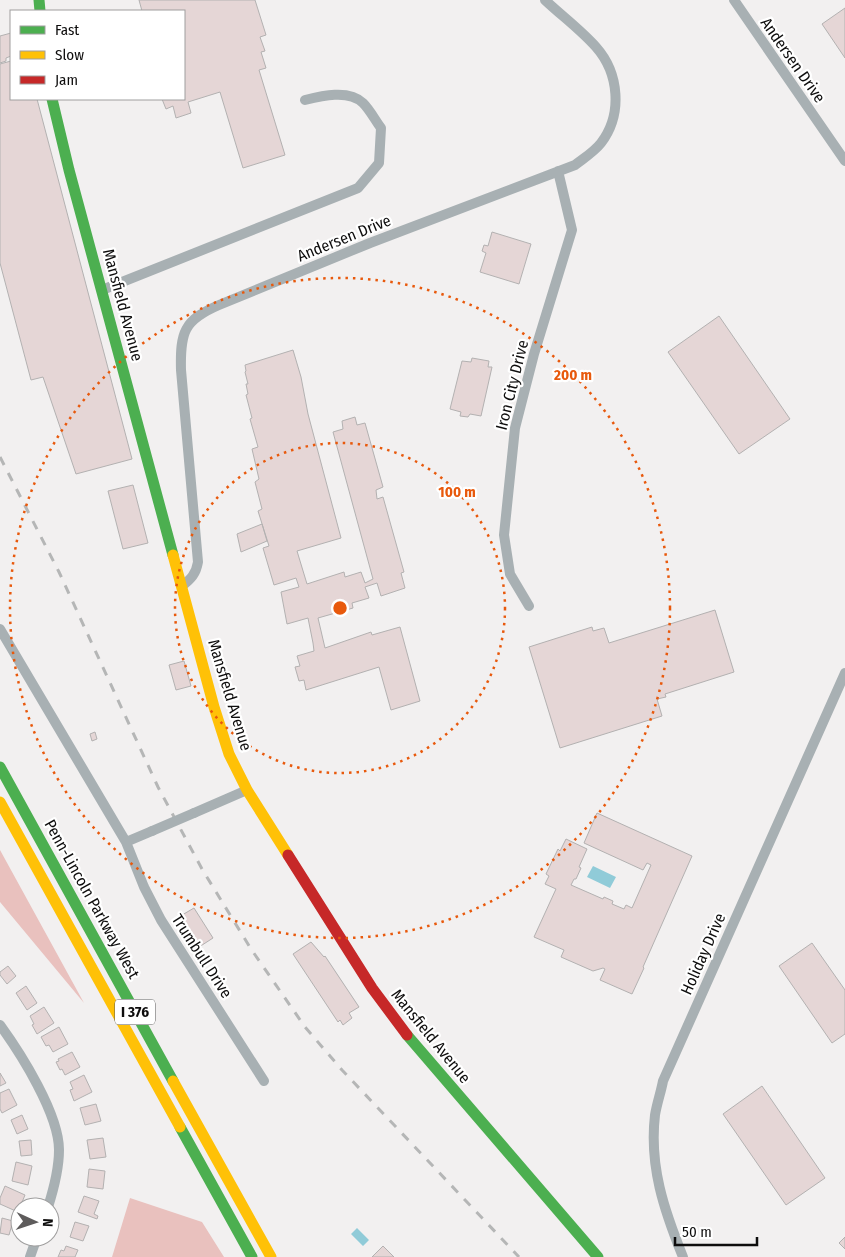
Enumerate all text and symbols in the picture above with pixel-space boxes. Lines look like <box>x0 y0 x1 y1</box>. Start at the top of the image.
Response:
legend <box>10 10 185 100</box>
street label: Andersen Drive <box>757 14 829 106</box>
text: Fast <box>55 21 79 39</box>
text: Slow <box>55 46 84 64</box>
text: Jam <box>55 71 78 89</box>
street label: Andersen Drive <box>294 211 394 265</box>
street label: Mansfield Avenue <box>99 247 147 363</box>
street label: Iron City Drive <box>492 338 532 432</box>
text: 200 m <box>553 366 592 384</box>
text: 100 m <box>438 483 476 501</box>
centre of rings <box>331 599 349 617</box>
street label: Mansfield Avenue <box>204 637 256 753</box>
street label: Penn-Lincoln Parkway West <box>40 816 144 982</box>
street label: Holiday Drive <box>677 910 729 998</box>
street label: Trumbull Drive <box>168 911 236 1002</box>
street label: Mansfield Avenue <box>387 985 475 1087</box>
road number: I 376 <box>115 1000 155 1024</box>
north arrow <box>10 1197 60 1247</box>
scale bar <box>675 1214 758 1246</box>
text: N <box>39 1218 56 1227</box>
text: 50 m <box>682 1223 712 1241</box>

